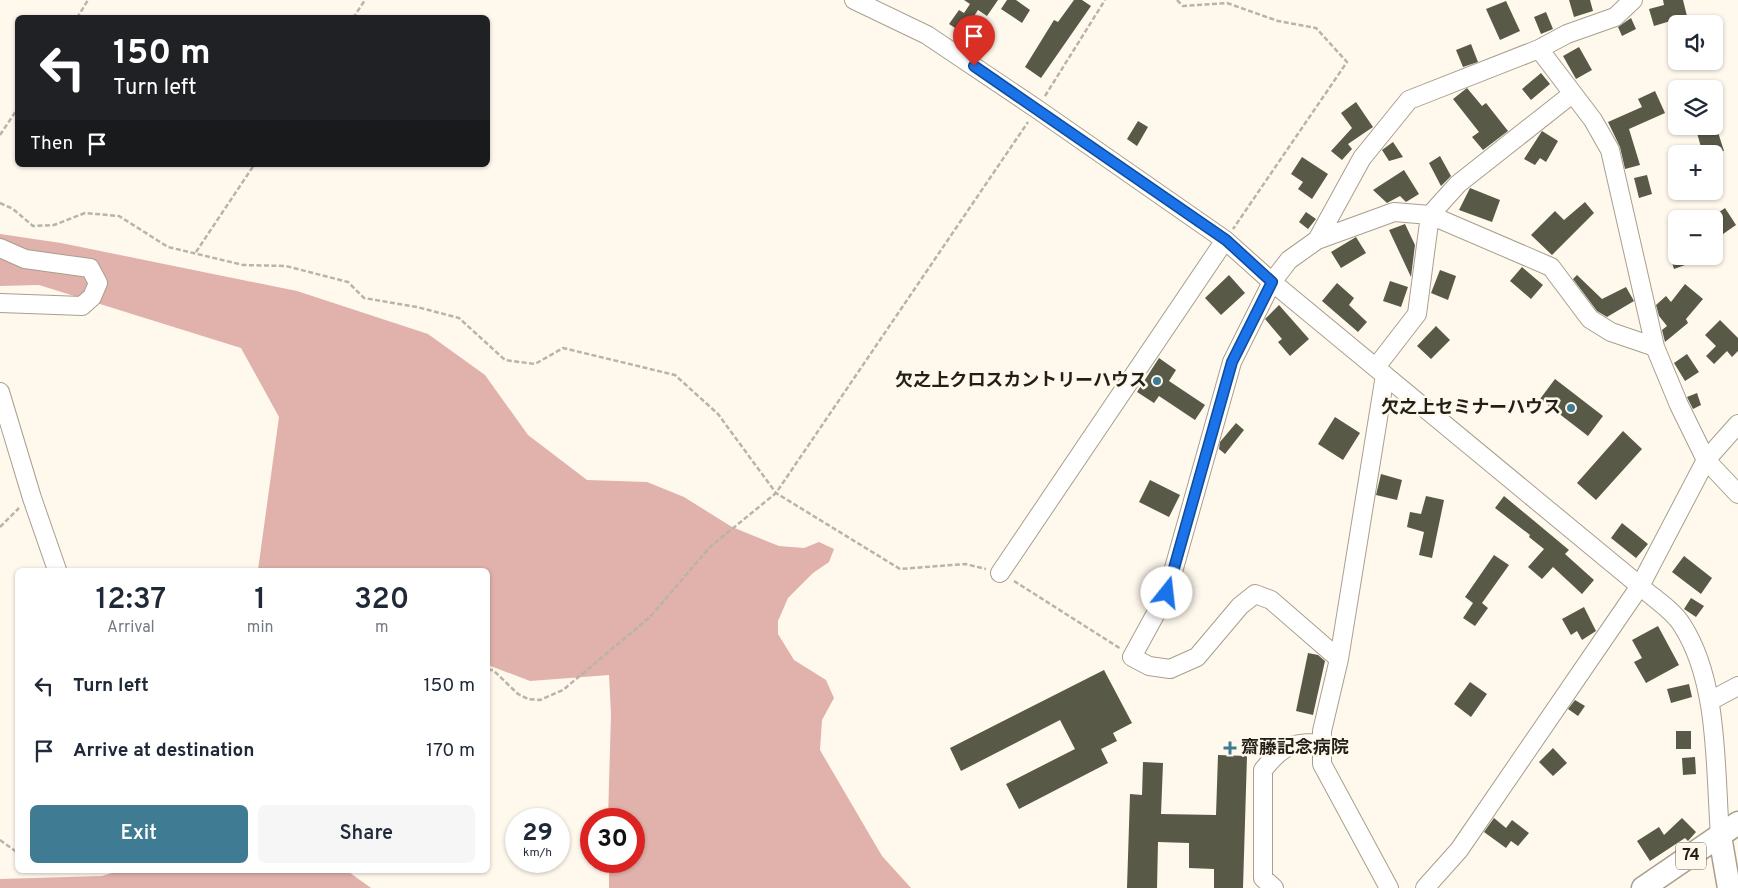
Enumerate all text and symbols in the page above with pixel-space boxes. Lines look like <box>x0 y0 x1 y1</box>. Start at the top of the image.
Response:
pin <box>953 15 995 66</box>
map controls <box>1668 15 1723 265</box>
button: sound <box>1668 15 1723 70</box>
icon: arrive <box>960 22 988 50</box>
text: 150 m <box>113 32 211 76</box>
icon: left <box>30 35 95 100</box>
text: Turn left <box>113 75 196 102</box>
button: layers <box>1668 80 1723 135</box>
icon: arrive <box>83 130 111 158</box>
text: Then <box>30 132 73 156</box>
button: + <box>1668 145 1723 200</box>
button: − <box>1668 210 1723 265</box>
place label: 欠之上クロスカントリーハウス <box>895 370 1147 393</box>
marker: 欠之上クロスカントリーハウス <box>1151 375 1163 387</box>
place label: 欠之上セミナーハウス <box>1381 397 1561 420</box>
marker: 欠之上セミナーハウス <box>1565 402 1577 414</box>
position arrow <box>1140 566 1192 618</box>
text: 12:37 <box>96 582 166 619</box>
text: 1 <box>254 582 266 619</box>
text: 320 <box>354 582 409 619</box>
text: Arrival <box>107 618 155 638</box>
text: min <box>247 618 273 638</box>
text: m <box>375 618 389 638</box>
icon: left <box>30 672 58 700</box>
text: Turn left <box>73 674 149 698</box>
text: 150 m <box>423 674 475 698</box>
icon: arrive <box>30 737 58 765</box>
place label: 齋藤記念病院 <box>1241 737 1349 760</box>
text: Arrive at destination <box>73 739 254 763</box>
text: 170 m <box>426 739 475 763</box>
marker: 齋藤記念病院 <box>1223 741 1237 755</box>
button: Exit <box>30 805 248 863</box>
button: Share <box>258 805 475 863</box>
speed limit sign: 30 <box>580 808 645 873</box>
text: 29 <box>522 818 553 850</box>
road number: 74 <box>1676 842 1706 869</box>
text: km/h <box>523 845 552 861</box>

